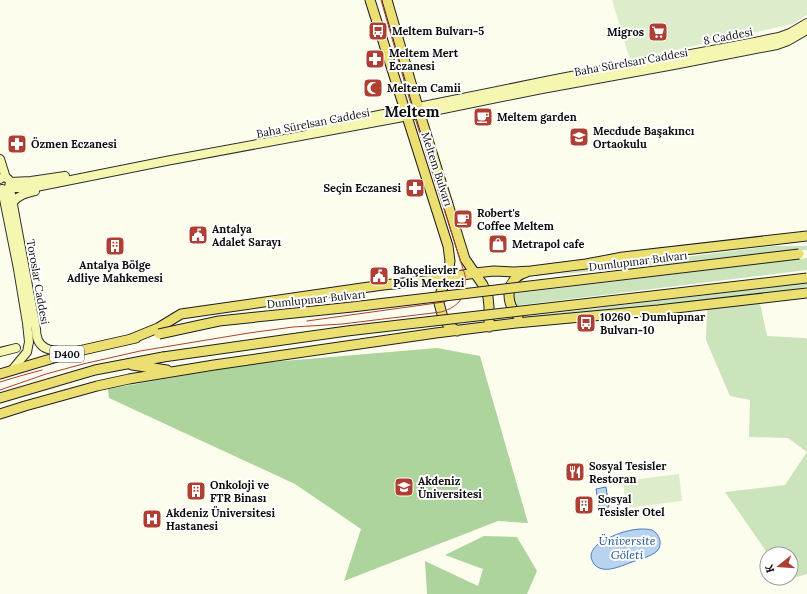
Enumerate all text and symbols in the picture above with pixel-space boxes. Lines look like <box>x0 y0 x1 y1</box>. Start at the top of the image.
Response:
bus stop icon: Meltem Bulvarı-5 <box>367 20 389 42</box>
supermarket icon: Migros <box>647 21 669 43</box>
place label: Meltem Bulvarı-5 <box>392 24 484 38</box>
street label: 8 Caddesi <box>702 24 754 48</box>
place label: Migros <box>607 25 644 39</box>
street label: Baha Sürelsan Caddesi <box>573 45 689 79</box>
place label: Meltem Mert Eczanesi <box>389 46 459 73</box>
pharmacy icon: Meltem Mert Eczanesi <box>364 48 386 70</box>
mosque icon: Meltem Camii <box>362 77 384 99</box>
place label: Meltem Camii <box>387 81 461 95</box>
district label: Meltem <box>385 102 440 121</box>
street label: Baha Sürelsan Caddesi <box>255 105 371 141</box>
cafe icon: Meltem garden <box>472 106 494 128</box>
place label: Meltem garden <box>497 110 577 124</box>
place label: Mecdude Başakıncı Ortaokulu <box>593 124 695 151</box>
school or university icon: Mecdude Başakıncı Ortaokulu <box>568 126 590 148</box>
street label: Meltem Bulvarı <box>418 130 456 208</box>
pharmacy icon: Özmen Eczanesi <box>6 133 28 155</box>
place label: Özmen Eczanesi <box>31 137 117 151</box>
pharmacy icon: Seçin Eczanesi <box>404 177 426 199</box>
place label: Seçin Eczanesi <box>324 181 401 195</box>
place label: Robert's Coffee Meltem <box>477 206 554 233</box>
cafe icon: Robert's Coffee Meltem <box>452 208 474 230</box>
place label: Antalya Adalet Sarayı <box>212 222 282 249</box>
public building icon: Antalya Adalet Sarayı <box>187 224 209 246</box>
shop icon: Metrapol cafe <box>487 233 509 255</box>
building icon: Antalya Bölge Adliye Mahkemesi <box>104 235 126 257</box>
place label: Metrapol cafe <box>512 237 584 251</box>
street label: Toroslar Caddesi <box>24 238 52 326</box>
street label: Dumlupınar Bulvarı <box>588 248 688 274</box>
place label: Antalya Bölge Adliye Mahkemesi <box>67 258 163 285</box>
place label: Bahçelievler Polis Merkezi <box>393 263 465 290</box>
public building icon: Bahçelievler Polis Merkezi <box>368 265 390 287</box>
street label: Dumlupınar Bulvarı <box>266 287 366 311</box>
place label: 10260 - Dumlupınar Bulvarı-10 <box>600 310 706 337</box>
bus stop icon: 10260 - Dumlupınar Bulvarı-10 <box>575 312 597 334</box>
road number: D400 <box>50 346 84 362</box>
place label: Sosyal Tesisler Restoran <box>589 459 667 486</box>
restaurant icon: Sosyal Tesisler Restoran <box>564 461 586 483</box>
place label: Akdeniz Üniversitesi <box>418 474 482 501</box>
school or university icon: Akdeniz Üniversitesi <box>393 476 415 498</box>
place label: Onkoloji ve FTR Binası <box>210 478 269 505</box>
building icon: Onkoloji ve FTR Binası <box>185 480 207 502</box>
place label: Sosyal Tesisler Otel <box>598 492 665 519</box>
building icon: Sosyal Tesisler Otel <box>573 494 595 516</box>
place label: Akdeniz Üniversitesi Hastanesi <box>166 506 275 533</box>
hospital icon: Akdeniz Üniversitesi Hastanesi <box>141 508 163 530</box>
water label: Üniversite Göleti <box>599 533 656 562</box>
north arrow <box>759 546 799 586</box>
text: K <box>762 563 777 575</box>

